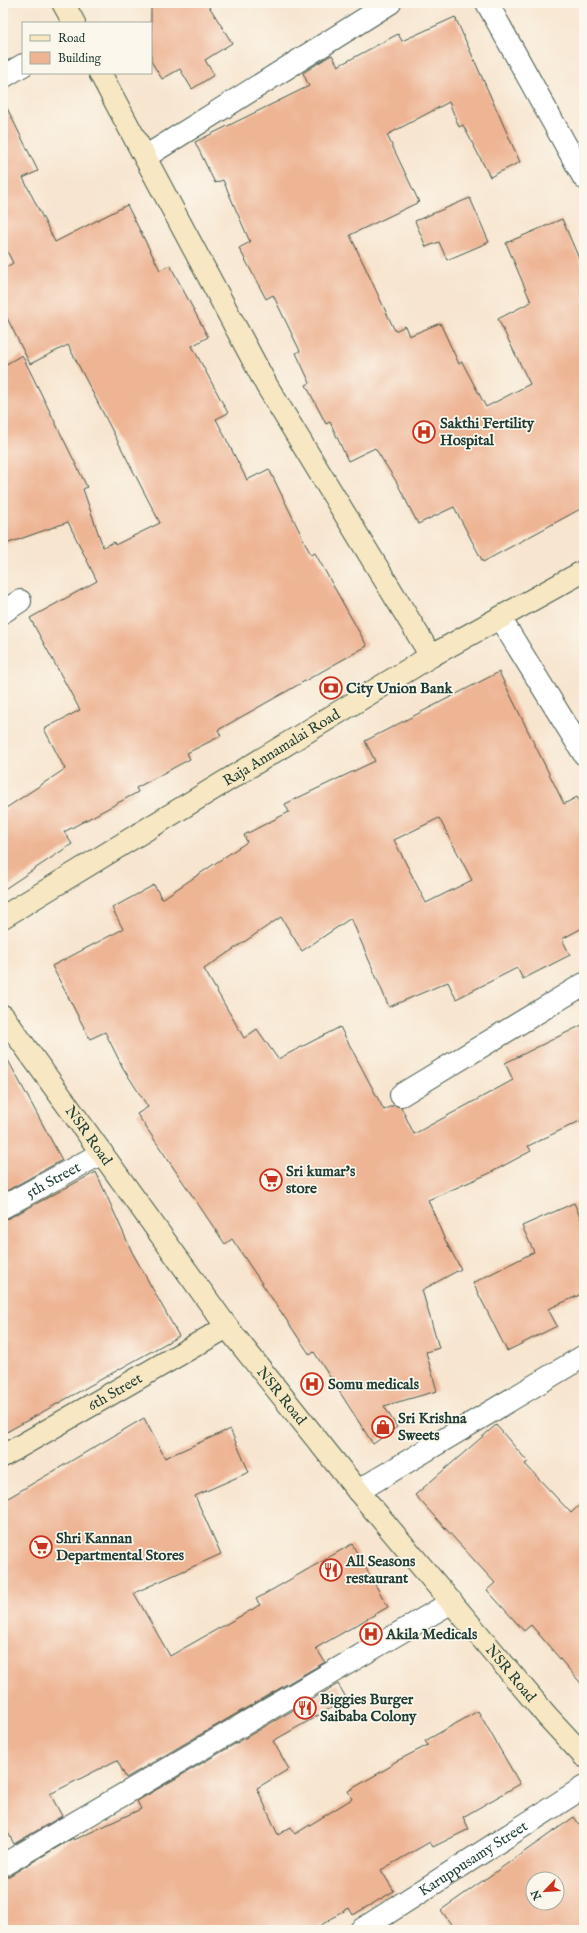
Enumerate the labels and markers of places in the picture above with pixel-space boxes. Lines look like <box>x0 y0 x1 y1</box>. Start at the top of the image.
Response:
place label: Sakthi Fertility Hospital <box>440 414 535 450</box>
hospital icon: Sakthi Fertility Hospital <box>411 419 437 445</box>
bank icon: City Union Bank <box>318 675 344 701</box>
place label: City Union Bank <box>346 679 453 698</box>
place label: Sri kumar's store <box>286 1162 356 1198</box>
supermarket icon: Sri kumar's store <box>258 1167 284 1193</box>
hospital icon: Somu medicals <box>299 1371 325 1397</box>
place label: Somu medicals <box>328 1375 420 1394</box>
place label: Sri Krishna Sweets <box>398 1409 467 1445</box>
shop icon: Sri Krishna Sweets <box>370 1414 396 1440</box>
place label: Shri Kannan Departmental Stores <box>56 1529 185 1565</box>
supermarket icon: Shri Kannan Departmental Stores <box>28 1534 54 1560</box>
place label: All Seasons restaurant <box>345 1552 416 1588</box>
restaurant icon: All Seasons restaurant <box>318 1557 344 1583</box>
hospital icon: Akila Medicals <box>358 1621 384 1647</box>
place label: Akila Medicals <box>385 1625 478 1644</box>
place label: Biggies Burger Saibaba Colony <box>320 1690 417 1726</box>
restaurant icon: Biggies Burger Saibaba Colony <box>292 1695 318 1721</box>

